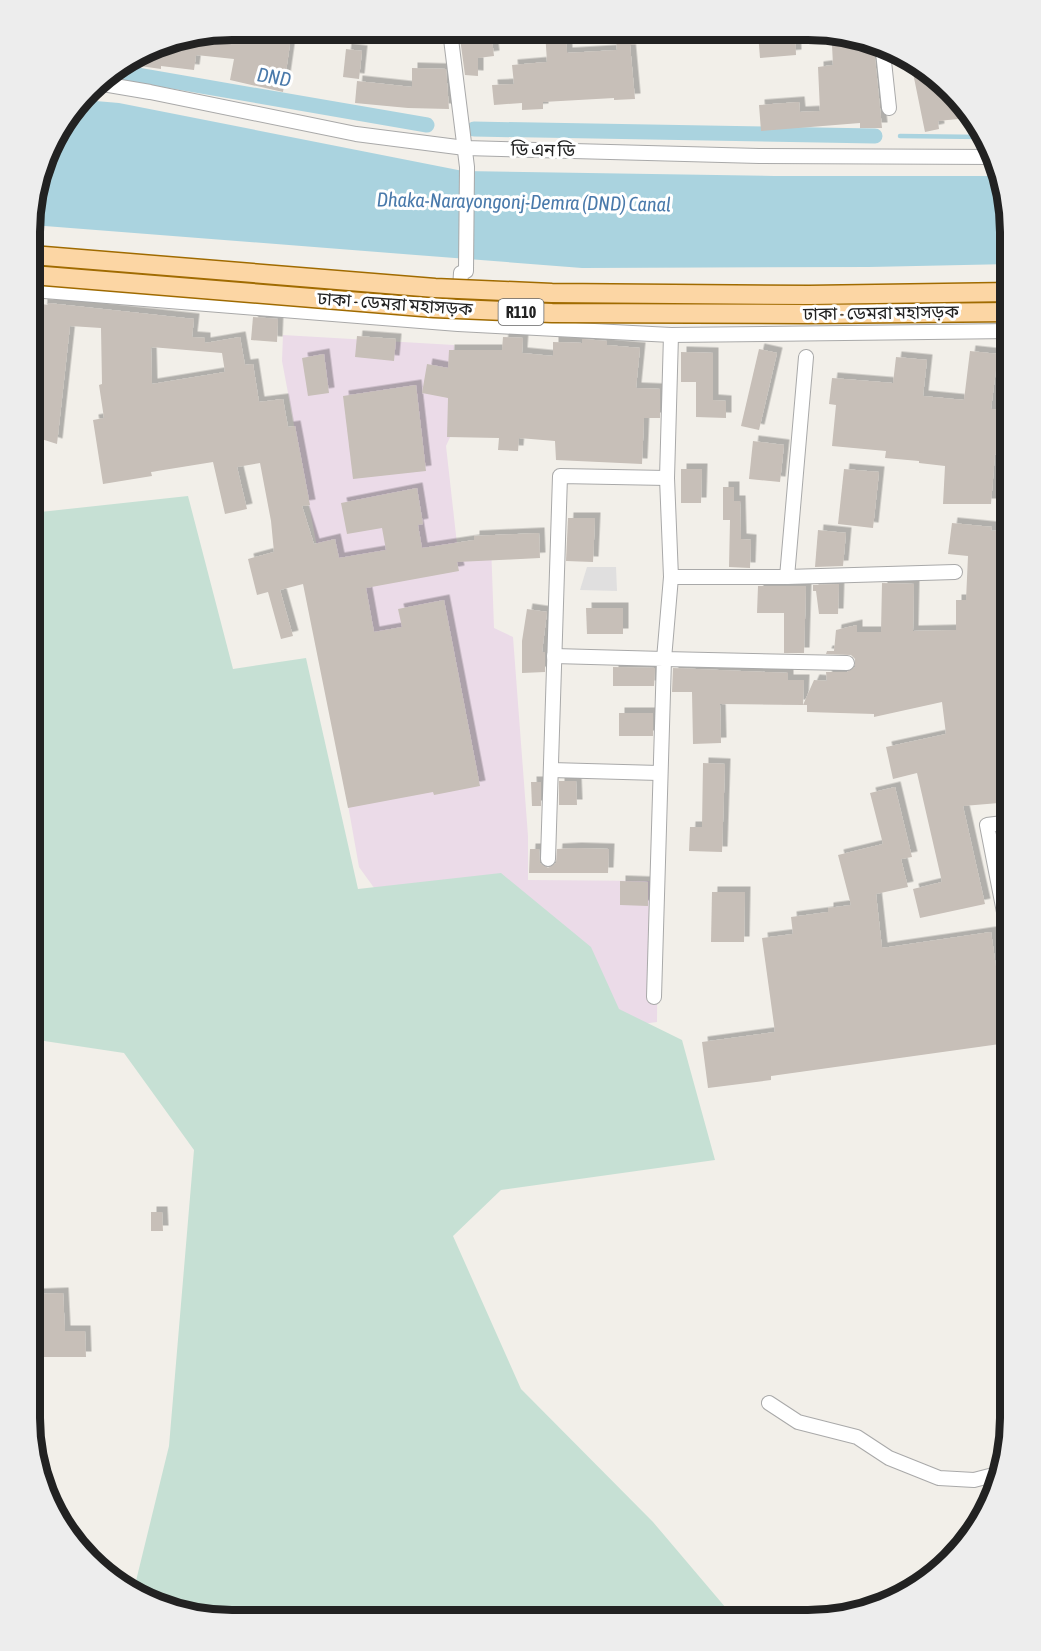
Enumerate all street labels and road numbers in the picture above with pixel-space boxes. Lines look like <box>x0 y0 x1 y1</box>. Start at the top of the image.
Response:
street label: ডি এন ডি <box>510 138 575 161</box>
street label: ঢাকা - ডেমরা মহাসড়ক <box>316 288 474 319</box>
road number: R110 <box>498 299 544 325</box>
street label: ঢাকা - ডেমরা মহাসড়ক <box>802 301 959 324</box>

